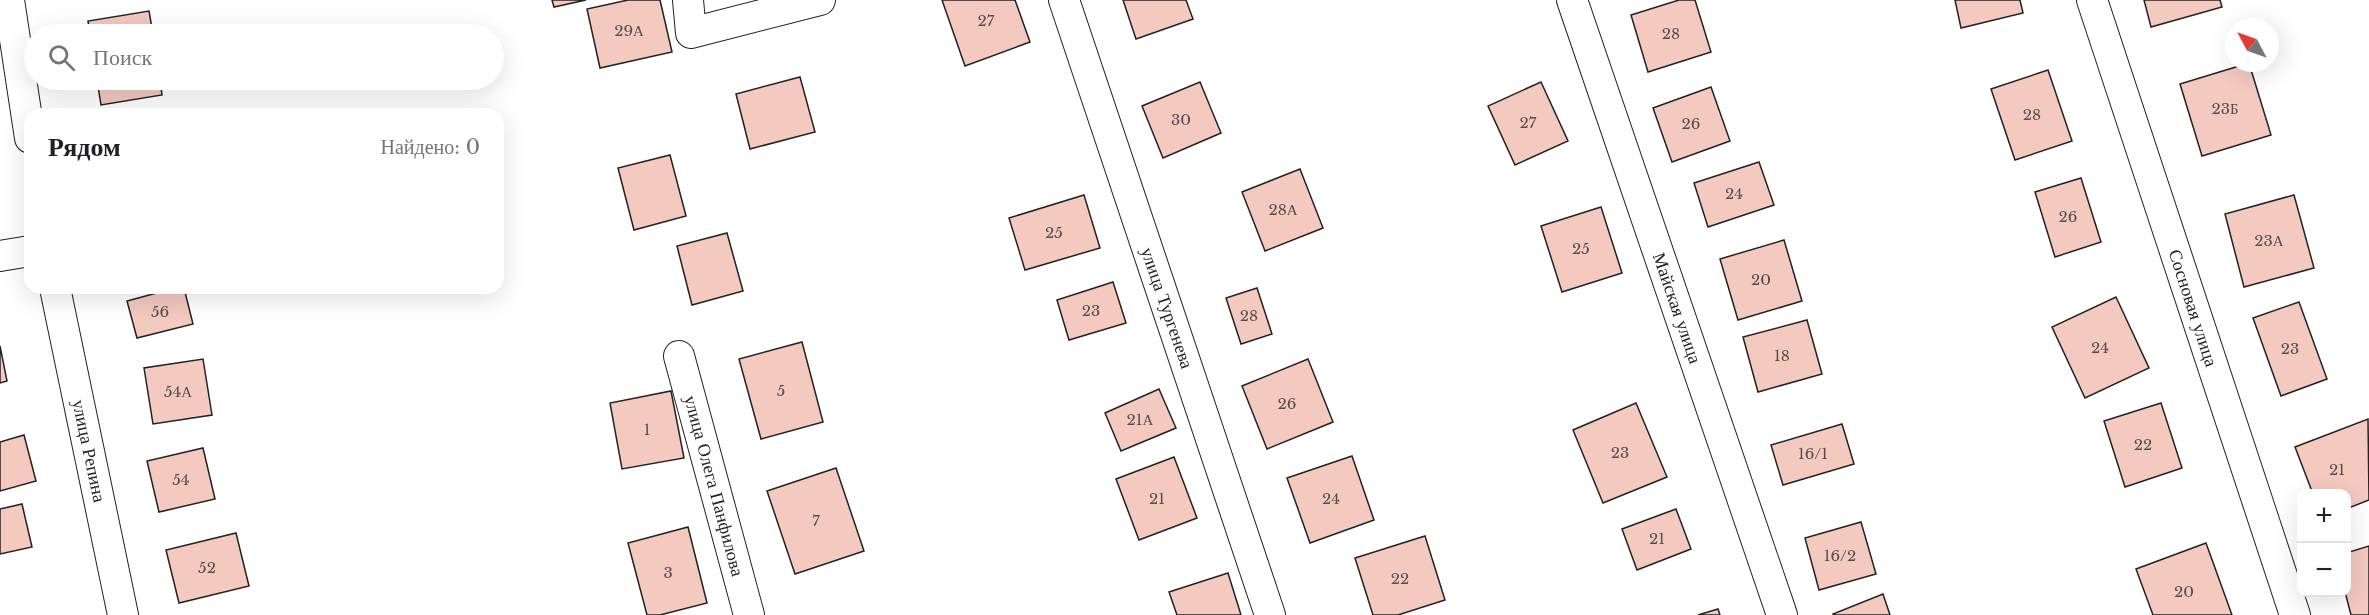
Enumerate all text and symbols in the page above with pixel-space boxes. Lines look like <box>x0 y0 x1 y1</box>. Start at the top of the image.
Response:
house number: 27 <box>978 11 995 30</box>
north arrow <box>2225 18 2279 72</box>
house number: 29А <box>614 21 644 40</box>
search box <box>24 24 504 90</box>
house number: 28 <box>1662 24 1680 43</box>
icon: search <box>45 41 78 74</box>
text: Поиск <box>93 44 152 71</box>
house number: 23Б <box>2211 99 2239 118</box>
house number: 28 <box>2023 105 2041 124</box>
house number: 30 <box>1171 110 1191 129</box>
house number: 27 <box>1520 113 1537 132</box>
house number: 26 <box>1682 114 1700 133</box>
text: Рядом <box>48 131 121 163</box>
text: Найдено: 0 <box>381 135 480 159</box>
house number: 24 <box>1725 184 1743 203</box>
house number: 28А <box>1268 200 1298 219</box>
house number: 26 <box>2059 207 2077 226</box>
house number: 25 <box>1045 223 1063 242</box>
house number: 23А <box>2254 231 2284 250</box>
house number: 25 <box>1572 239 1590 258</box>
street label: улица Тургенева <box>1136 245 1198 371</box>
street label: Сосновая улица <box>2164 246 2222 370</box>
street label: Майская улица <box>1648 250 1706 366</box>
house number: 20 <box>1751 270 1771 289</box>
house number: 23 <box>1082 301 1100 320</box>
house number: 56 <box>151 302 169 321</box>
house number: 28 <box>1240 306 1258 325</box>
house number: 24 <box>2091 338 2109 357</box>
house number: 23 <box>2281 339 2299 358</box>
house number: 18 <box>1774 346 1790 365</box>
house number: 5 <box>777 381 785 400</box>
house number: 54А <box>164 382 192 401</box>
street label: улица Олега Панфилова <box>679 393 749 579</box>
house number: 26 <box>1278 394 1296 413</box>
street label: улица Репина <box>67 398 111 504</box>
house number: 21А <box>1127 410 1154 429</box>
house number: 1 <box>644 420 650 439</box>
house number: 22 <box>2134 435 2152 454</box>
house number: 23 <box>1611 443 1629 462</box>
house number: 16/1 <box>1798 444 1828 463</box>
house number: 21 <box>2329 460 2345 479</box>
house number: 54 <box>172 470 190 489</box>
house number: 21 <box>1149 489 1165 508</box>
house number: 24 <box>1322 489 1340 508</box>
map controls <box>2297 489 2351 597</box>
button: + <box>2297 489 2351 543</box>
house number: 7 <box>812 511 820 530</box>
house number: 21 <box>1649 529 1665 548</box>
button: − <box>2297 543 2351 597</box>
house number: 16/2 <box>1824 546 1856 565</box>
house number: 52 <box>198 558 216 577</box>
house number: 3 <box>663 563 673 582</box>
house number: 22 <box>1391 569 1409 588</box>
house number: 20 <box>2174 582 2194 601</box>

